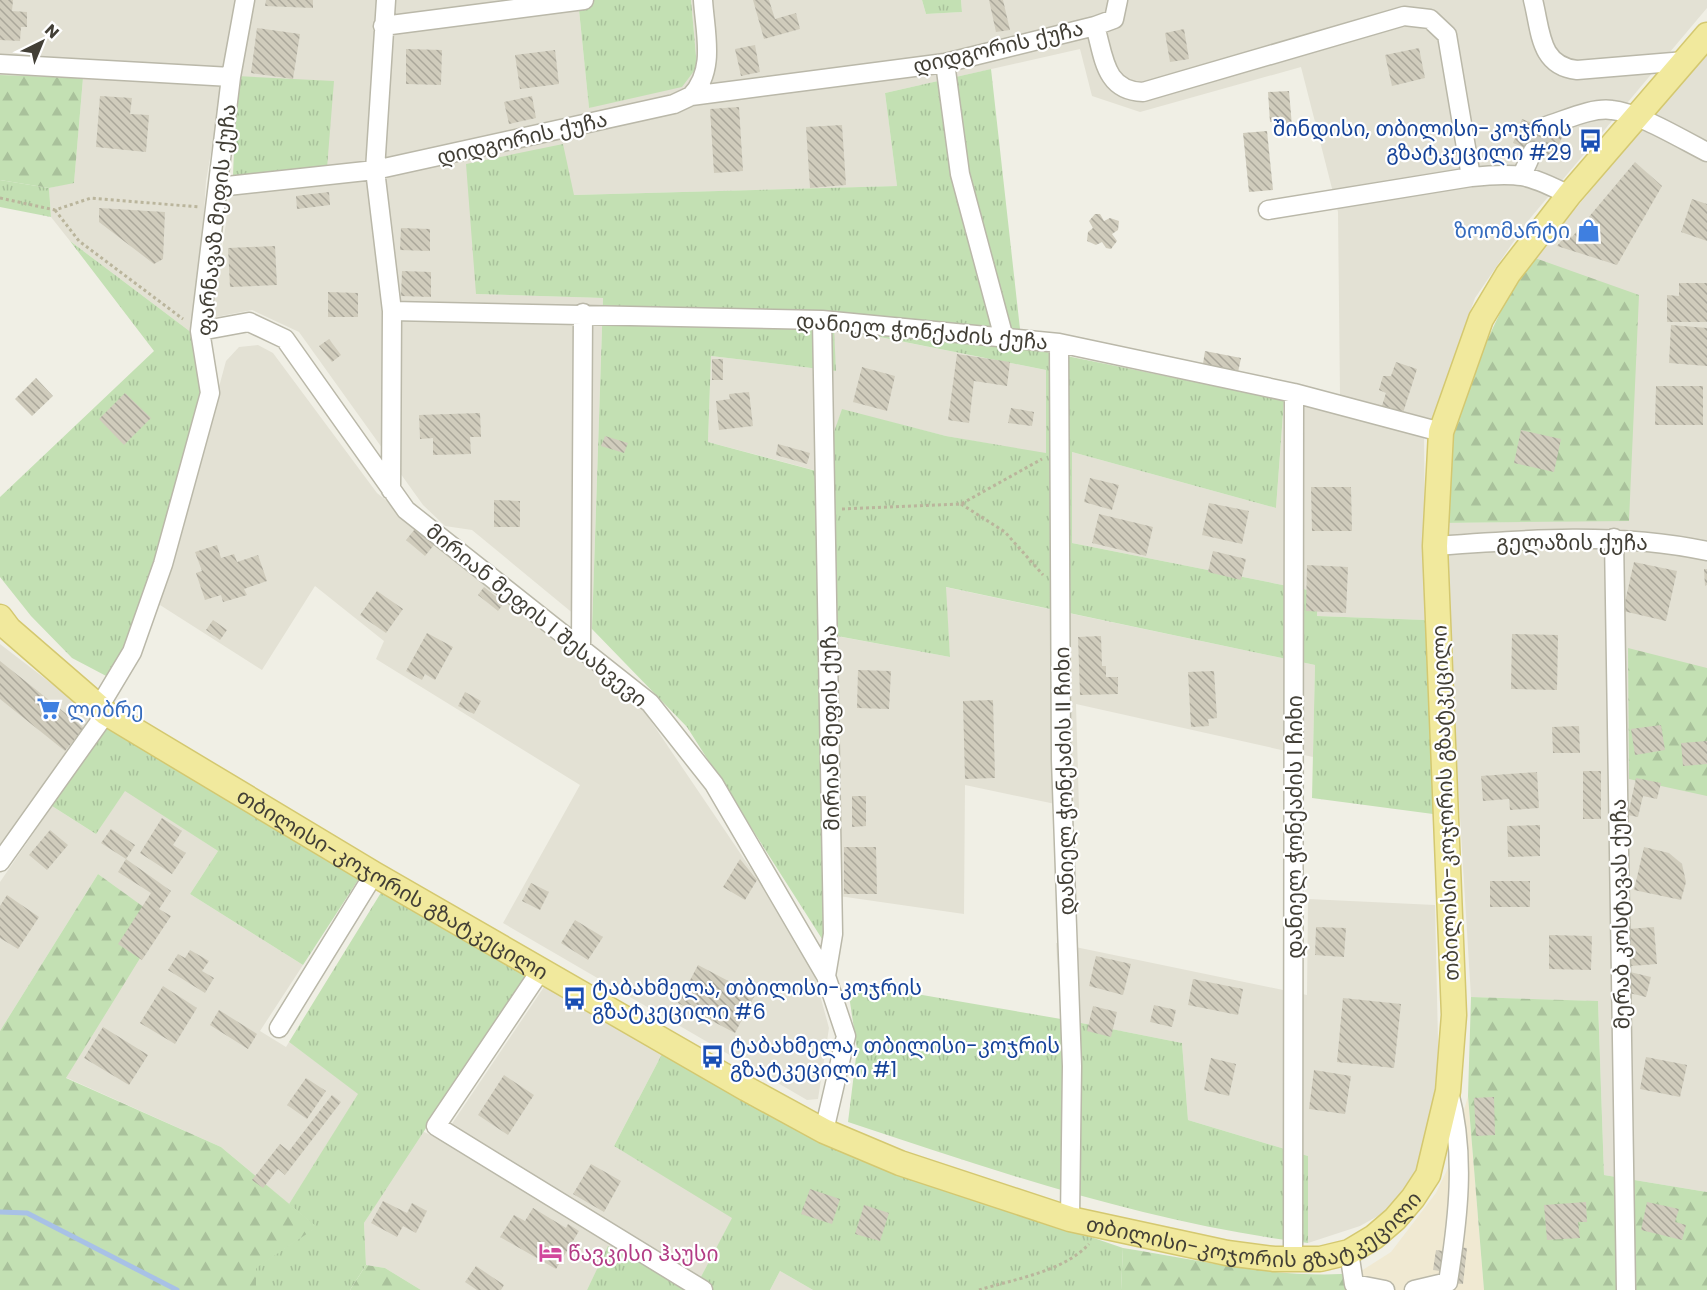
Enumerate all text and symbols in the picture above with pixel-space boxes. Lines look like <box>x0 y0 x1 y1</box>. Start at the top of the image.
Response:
north arrow <box>12 12 72 72</box>
street label: დიდგორის ქუჩა <box>910 13 1086 81</box>
text: N <box>40 19 64 44</box>
street label: ფარნავაზ მეფის ქუჩა <box>189 102 243 338</box>
street label: დიდგორის ქუჩა <box>434 104 610 172</box>
place label: შინდისი, თბილისი-კოჯრის გზატკეცილი #29 <box>1273 114 1572 167</box>
bus stop icon: შინდისი, თბილისი-კოჯრის გზატკეცილი #29 <box>1577 127 1603 153</box>
place label: ზოომარტი <box>1454 216 1570 245</box>
shop icon: ზოომარტი <box>1575 217 1601 243</box>
street label: დანიელ ჭონქაძის ქუჩა <box>795 306 1049 356</box>
street label: მირიან მეფის I შესახვევი <box>420 517 654 713</box>
street label: გელაზის ქუჩა <box>1496 528 1648 557</box>
street label: თბილისი-კოჯორის გზატკეცილი <box>1424 624 1466 982</box>
street label: მირიან მეფის ქუჩა <box>814 625 846 831</box>
street label: დანიელ ჭონქაძის II ჩიხი <box>1047 646 1081 916</box>
place label: ლიბრე <box>67 695 144 724</box>
street label: დანიელ ჭონქაძის I ჩიხი <box>1280 695 1309 959</box>
supermarket icon: ლიბრე <box>36 696 62 722</box>
street label: თბილისი-კოჯორის გზატკეცილი <box>232 781 554 986</box>
street label: მერაბ კოსტავას ქუჩა <box>1603 798 1637 1030</box>
place label: ტაბახმელა, თბილისი-კოჯრის გზატკეცილი #6 <box>592 973 922 1026</box>
bus stop icon: ტაბახმელა, თბილისი-კოჯრის გზატკეცილი #6 <box>561 986 587 1012</box>
place label: ტაბახმელა, თბილისი-კოჯრის გზატკეცილი #1 <box>730 1031 1060 1084</box>
bus stop icon: ტაბახმელა, თბილისი-კოჯრის გზატკეცილი #1 <box>699 1044 725 1070</box>
street label: თბილისი-კოჯორის გზატკეცილი <box>1084 1185 1427 1275</box>
place label: წავკისი ჰაუსი <box>568 1239 719 1268</box>
hotel icon: წავკისი ჰაუსი <box>537 1240 563 1266</box>

